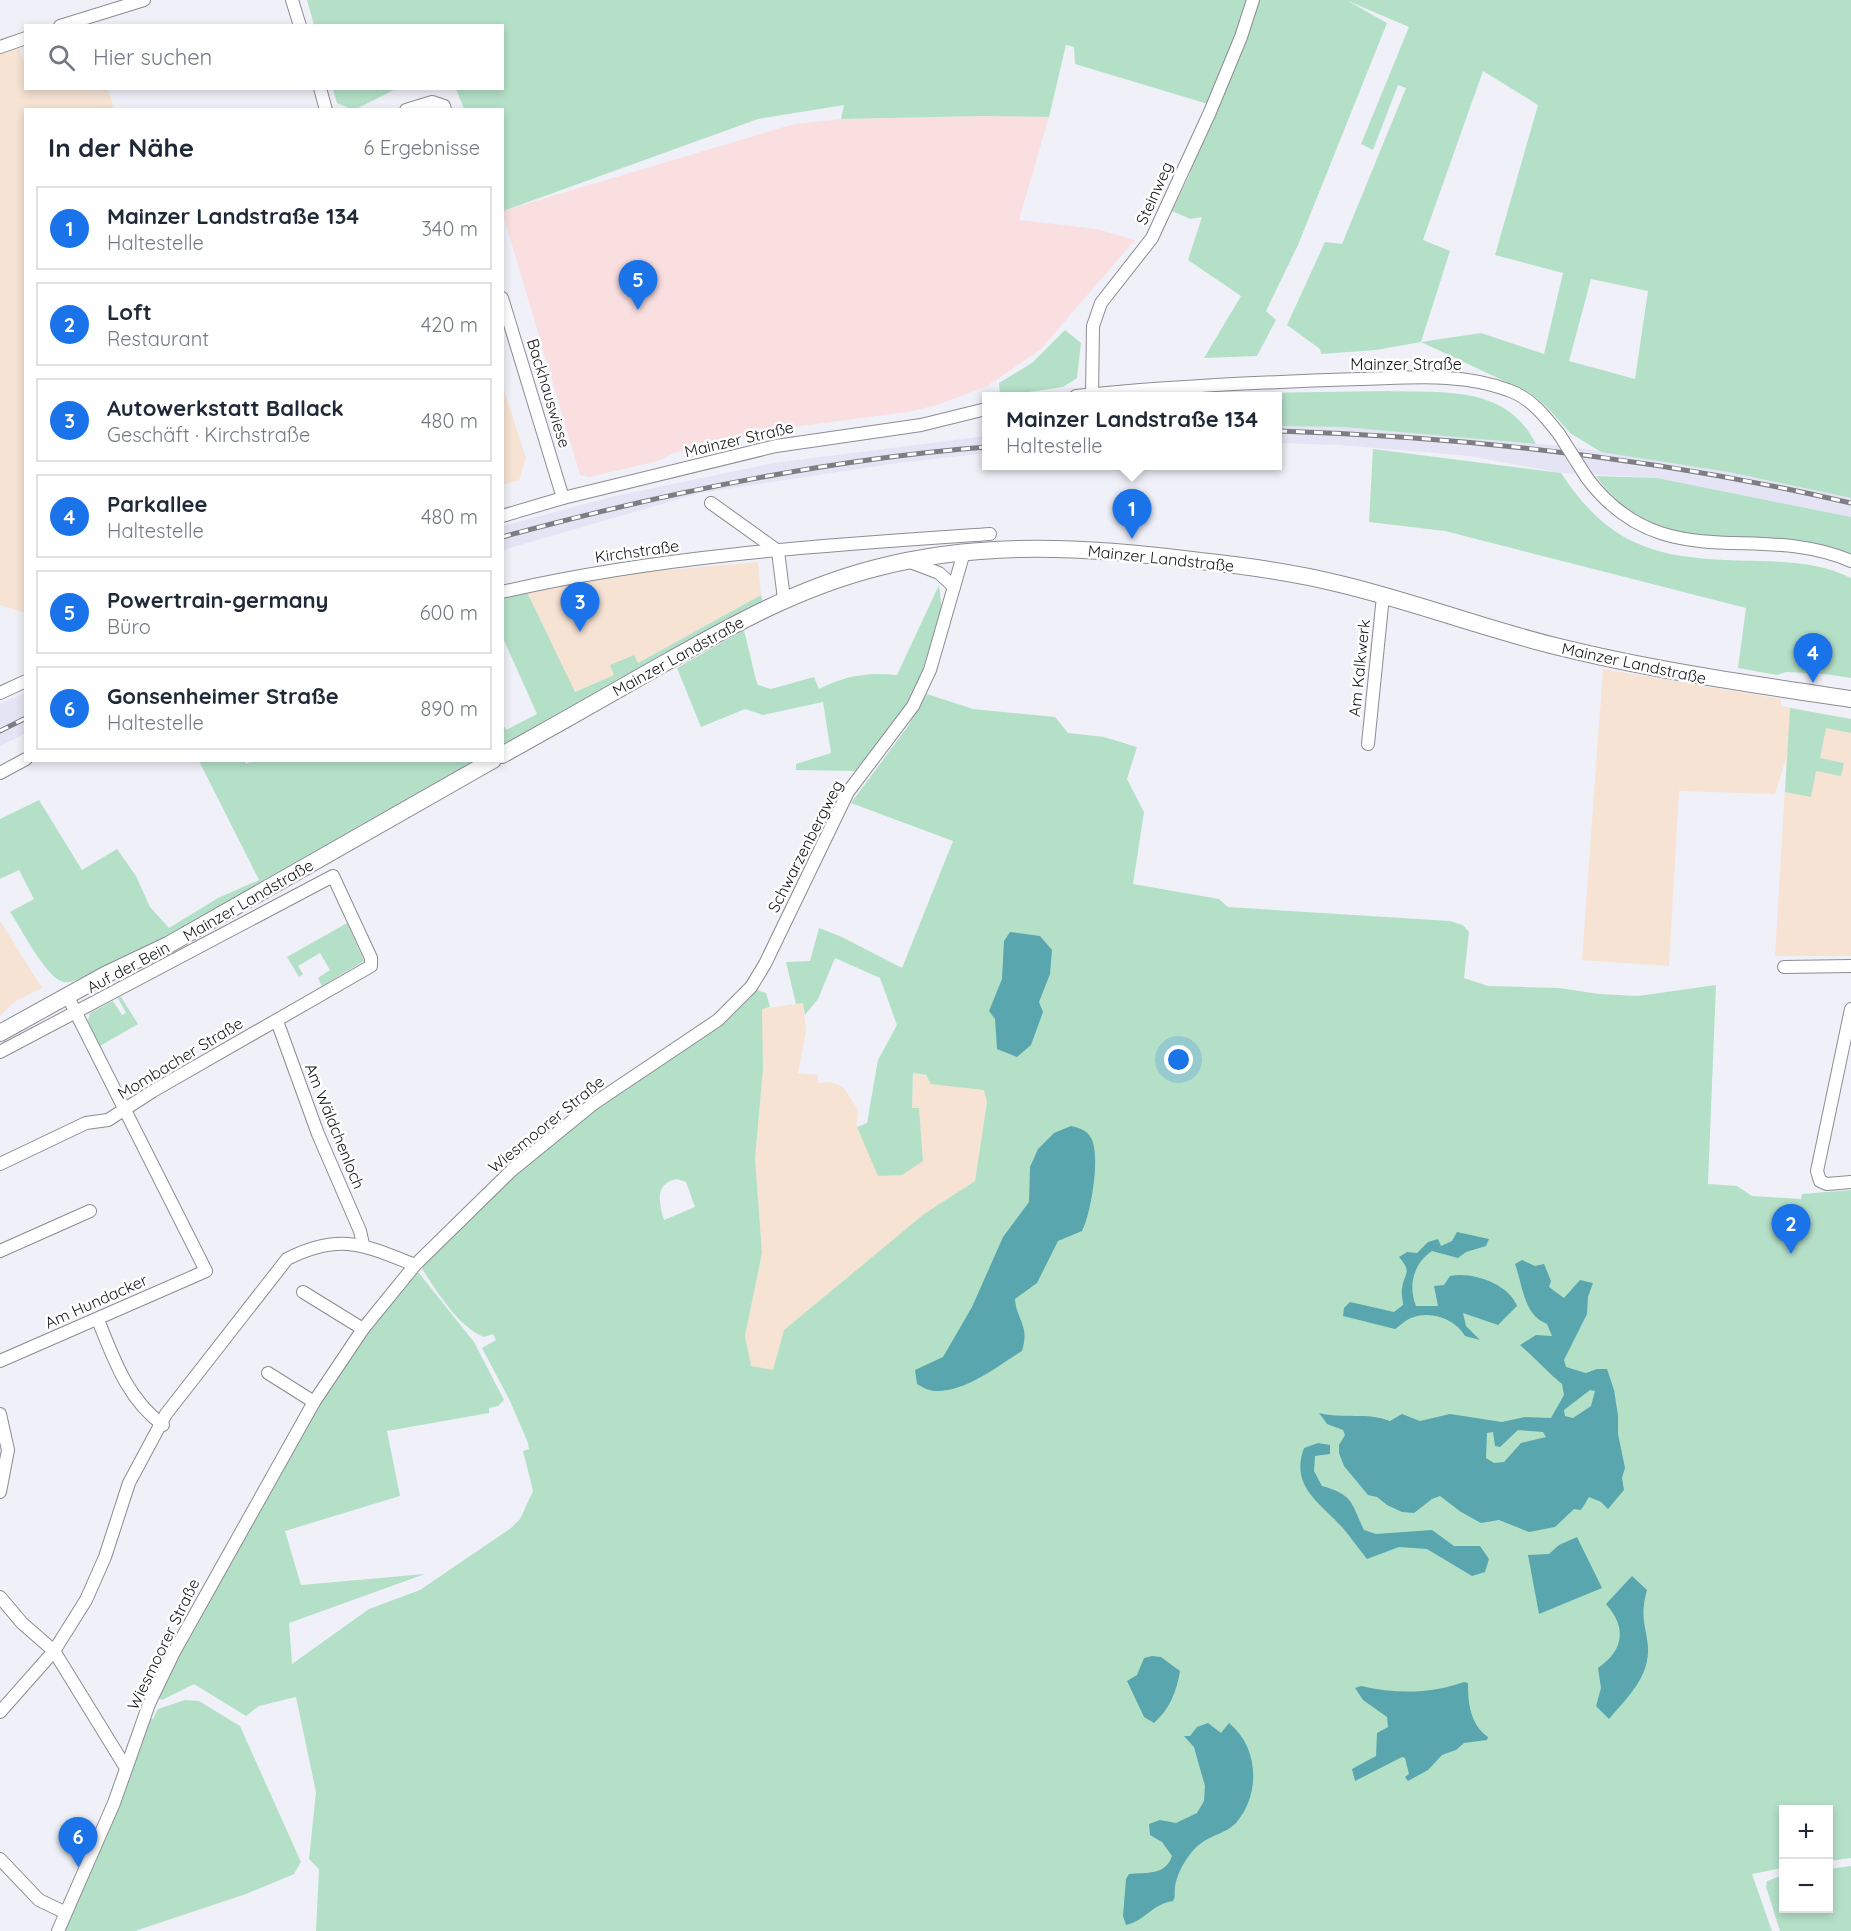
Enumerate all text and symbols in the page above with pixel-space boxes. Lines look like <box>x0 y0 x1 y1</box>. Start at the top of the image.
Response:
search box <box>24 24 504 90</box>
icon: search <box>45 41 78 74</box>
text: Hier suchen <box>93 43 212 71</box>
text: In der Nähe <box>48 131 194 164</box>
text: 6 Ergebnisse <box>364 135 480 160</box>
street label: Steinweg <box>1131 158 1177 228</box>
text: Mainzer Landstraße 134 <box>107 202 359 230</box>
text: 1 <box>66 216 73 241</box>
text: 340 m <box>421 216 478 241</box>
text: Haltestelle <box>107 230 204 255</box>
pin: 5 <box>618 260 658 310</box>
text: Loft <box>107 298 152 326</box>
text: 2 <box>64 312 75 337</box>
text: 420 m <box>421 312 478 337</box>
text: Restaurant <box>107 326 209 351</box>
street label: Backhauswiese <box>523 336 575 450</box>
street label: Mainzer Straße <box>1350 354 1462 374</box>
popup <box>982 392 1282 470</box>
text: Autowerkstatt Ballack <box>107 394 344 422</box>
text: Mainzer Landstraße 134 <box>1006 405 1258 433</box>
text: 3 <box>64 408 75 433</box>
text: 480 m <box>421 408 478 433</box>
street label: Mainzer Straße <box>682 417 796 461</box>
text: Geschäft · Kirchstraße <box>107 422 310 447</box>
text: Haltestelle <box>1006 433 1103 458</box>
text: Parkallee <box>107 490 207 518</box>
pin: 1 <box>1112 490 1152 539</box>
text: 4 <box>64 504 75 529</box>
text: 480 m <box>421 504 478 529</box>
text: Haltestelle <box>107 518 204 543</box>
street label: Kirchstraße <box>594 535 680 567</box>
street label: Mainzer Landstraße <box>1087 540 1235 576</box>
pin: 3 <box>560 582 600 632</box>
text: Powertrain-germany <box>107 586 328 614</box>
text: 5 <box>64 600 75 625</box>
text: 600 m <box>420 600 478 625</box>
street label: Mainzer Landstraße <box>609 612 747 700</box>
text: Büro <box>107 614 151 639</box>
street label: Am Kalkwerk <box>1344 618 1374 718</box>
pin: 4 <box>1794 634 1832 683</box>
street label: Mainzer Landstraße <box>1560 638 1708 688</box>
text: Gonsenheimer Straße <box>107 682 339 710</box>
text: 6 <box>64 696 75 721</box>
text: 890 m <box>420 696 478 721</box>
text: Haltestelle <box>107 710 204 735</box>
street label: Schwarzenbergweg <box>763 777 847 915</box>
street label: Mainzer Landstraße <box>179 855 317 945</box>
street label: Auf der Bein <box>83 937 173 997</box>
street label: Mombacher Straße <box>114 1013 246 1103</box>
your location <box>1164 1045 1193 1074</box>
street label: Am Wäldchenloch <box>301 1060 369 1192</box>
street label: Wiesmoorer Straße <box>484 1071 608 1177</box>
pin: 2 <box>1772 1204 1810 1254</box>
street label: Am Hundacker <box>42 1269 150 1333</box>
street label: Wiesmoorer Straße <box>123 1575 203 1713</box>
map controls <box>1779 1805 1833 1913</box>
button: + <box>1779 1805 1833 1859</box>
pin: 6 <box>58 1818 98 1867</box>
button: − <box>1779 1859 1833 1913</box>

